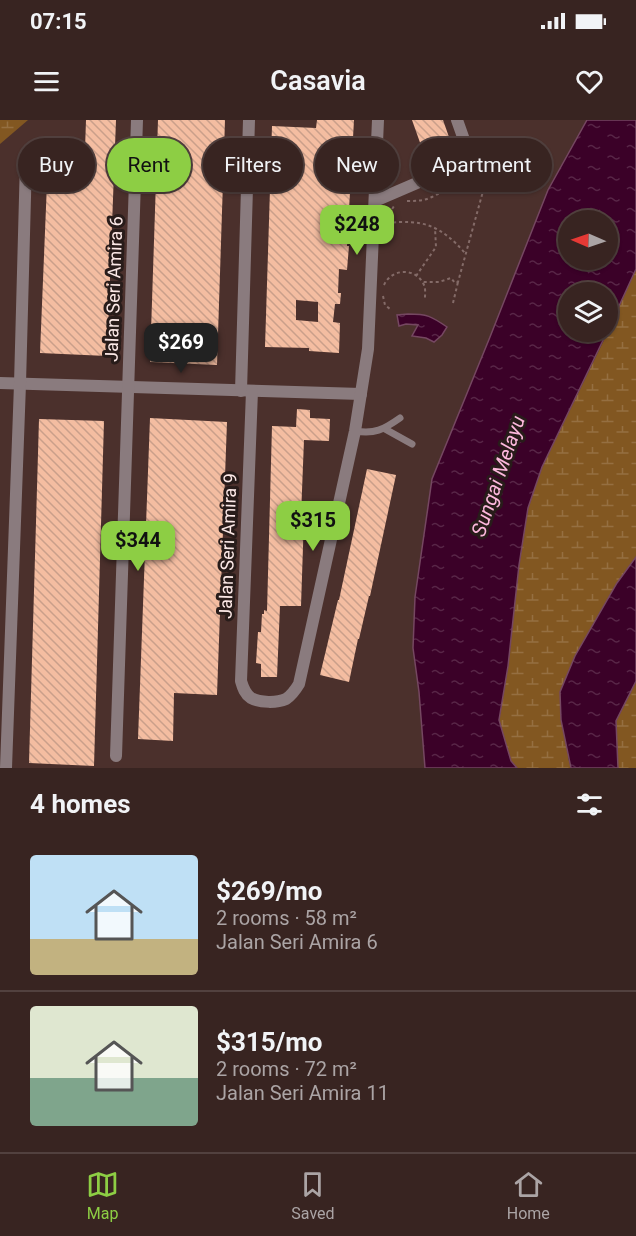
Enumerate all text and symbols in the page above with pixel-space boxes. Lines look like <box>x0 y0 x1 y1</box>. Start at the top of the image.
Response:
text: 07:15 <box>30 9 87 34</box>
icon: menu <box>30 65 63 98</box>
text: Casavia <box>270 65 366 97</box>
icon: heart <box>573 65 606 98</box>
chip: Buy <box>18 138 95 192</box>
chip: Rent <box>107 138 191 192</box>
chip: Filters <box>203 138 303 192</box>
chip: New <box>315 138 399 192</box>
chip: Apartment <box>411 138 552 192</box>
pin: $248 <box>321 205 393 256</box>
north arrow <box>558 210 618 270</box>
map controls <box>558 210 618 342</box>
text: $248 <box>334 212 380 236</box>
street label: Jalan Seri Amira 6 <box>100 216 127 362</box>
button: layers <box>558 282 618 342</box>
pin: $269 <box>145 323 217 374</box>
text: $269 <box>158 330 204 354</box>
water label: Sungai Melayu <box>466 412 530 540</box>
street label: Jalan Seri Amira 9 <box>214 473 241 619</box>
pin: $315 <box>277 501 349 552</box>
text: $315 <box>290 508 336 532</box>
pin: $344 <box>102 521 174 572</box>
text: $344 <box>115 528 161 552</box>
icon: filters <box>573 788 606 821</box>
text: 4 homes <box>30 789 131 819</box>
text: $269/mo <box>216 876 323 906</box>
icon: home <box>78 879 150 951</box>
text: 2 rooms · 58 m² <box>216 906 357 930</box>
text: Jalan Seri Amira 6 <box>216 930 378 954</box>
text: $315/mo <box>216 1027 323 1057</box>
icon: home <box>78 1030 150 1102</box>
text: 2 rooms · 72 m² <box>216 1057 357 1081</box>
text: Jalan Seri Amira 11 <box>216 1081 389 1105</box>
tab: Map <box>86 1168 119 1223</box>
tab: Saved <box>291 1168 335 1223</box>
tab: Home <box>507 1168 550 1223</box>

